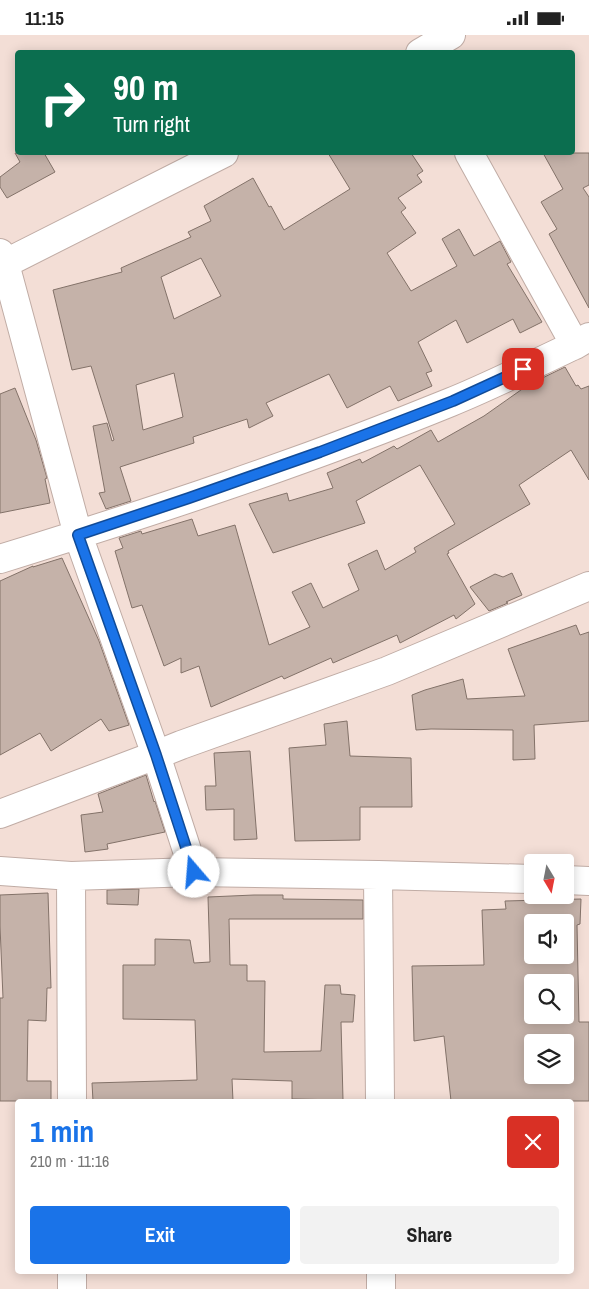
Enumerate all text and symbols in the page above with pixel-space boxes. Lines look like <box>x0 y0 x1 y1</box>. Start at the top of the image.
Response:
text: 11:15 <box>25 5 64 31</box>
text: 90 m <box>113 64 178 111</box>
icon: right <box>30 70 95 135</box>
text: Turn right <box>113 109 190 139</box>
pin <box>502 348 544 390</box>
icon: arrive <box>509 355 537 383</box>
position arrow <box>167 845 219 897</box>
north arrow <box>524 854 574 904</box>
map controls <box>524 854 574 1084</box>
button: sound <box>524 914 574 964</box>
button: search <box>524 974 574 1024</box>
button: layers <box>524 1034 574 1084</box>
text: 1 min <box>30 1111 94 1151</box>
button: close <box>507 1116 559 1168</box>
text: 210 m · 11:16 <box>30 1150 109 1172</box>
button: Exit <box>30 1206 290 1264</box>
button: Share <box>300 1206 559 1264</box>

